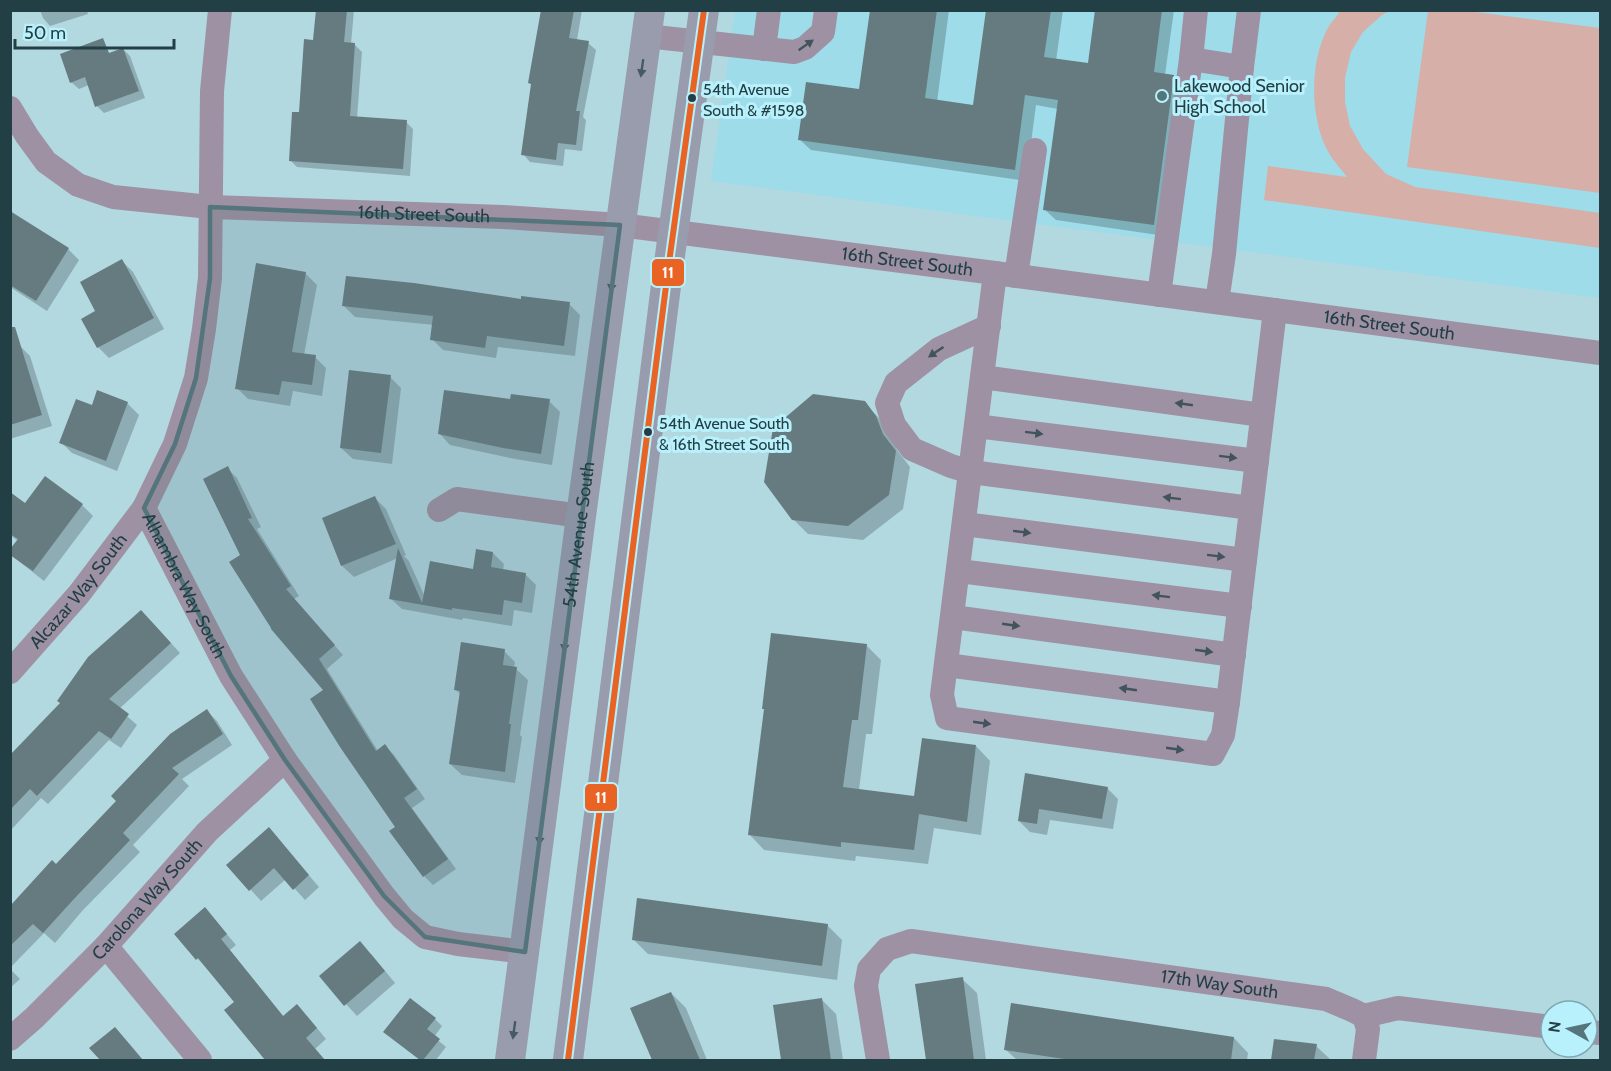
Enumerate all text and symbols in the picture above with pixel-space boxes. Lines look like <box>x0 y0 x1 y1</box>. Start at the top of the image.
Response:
scale bar <box>15 12 174 50</box>
text: 50 m <box>24 22 66 44</box>
one-way arrow <box>797 39 813 51</box>
one-way arrow <box>637 59 646 78</box>
place label: Lakewood Senior High School <box>1174 75 1305 118</box>
place label: 54th Avenue South & #1598 <box>703 80 805 120</box>
marker: Lakewood Senior High School <box>1155 89 1169 103</box>
marker: 54th Avenue South & #1598 <box>686 92 698 104</box>
street label: 16th Street South <box>358 201 490 228</box>
street label: 16th Street South <box>840 242 974 281</box>
line badge: 11 <box>651 258 685 287</box>
text: 11 <box>662 263 674 282</box>
one-way arrow <box>608 274 617 293</box>
street label: 16th Street South <box>1322 306 1456 345</box>
one-way arrow <box>928 347 945 358</box>
one-way arrow <box>1174 400 1193 409</box>
place label: 54th Avenue South & 16th Street South <box>659 414 790 454</box>
marker: 54th Avenue South & 16th Street South <box>642 426 654 438</box>
one-way arrow <box>1025 428 1044 438</box>
one-way arrow <box>1218 453 1237 462</box>
street label: 54th Avenue South <box>558 460 599 609</box>
one-way arrow <box>1163 493 1182 502</box>
street label: Alhambra Way South <box>137 509 231 662</box>
one-way arrow <box>1013 527 1032 536</box>
street label: Alcazar Way South <box>25 529 132 653</box>
one-way arrow <box>1206 551 1225 561</box>
one-way arrow <box>1151 591 1170 601</box>
one-way arrow <box>1001 620 1020 629</box>
one-way arrow <box>560 634 569 653</box>
one-way arrow <box>1195 647 1214 656</box>
one-way arrow <box>1119 684 1138 694</box>
one-way arrow <box>973 718 992 728</box>
one-way arrow <box>1166 744 1185 753</box>
line badge: 11 <box>584 783 618 812</box>
text: 11 <box>595 788 607 807</box>
one-way arrow <box>535 827 544 846</box>
street label: Carolona Way South <box>87 834 207 965</box>
street label: 17th Way South <box>1159 965 1280 1003</box>
north arrow <box>1539 999 1599 1059</box>
one-way arrow <box>510 1020 519 1039</box>
text: N <box>1544 1020 1565 1034</box>

